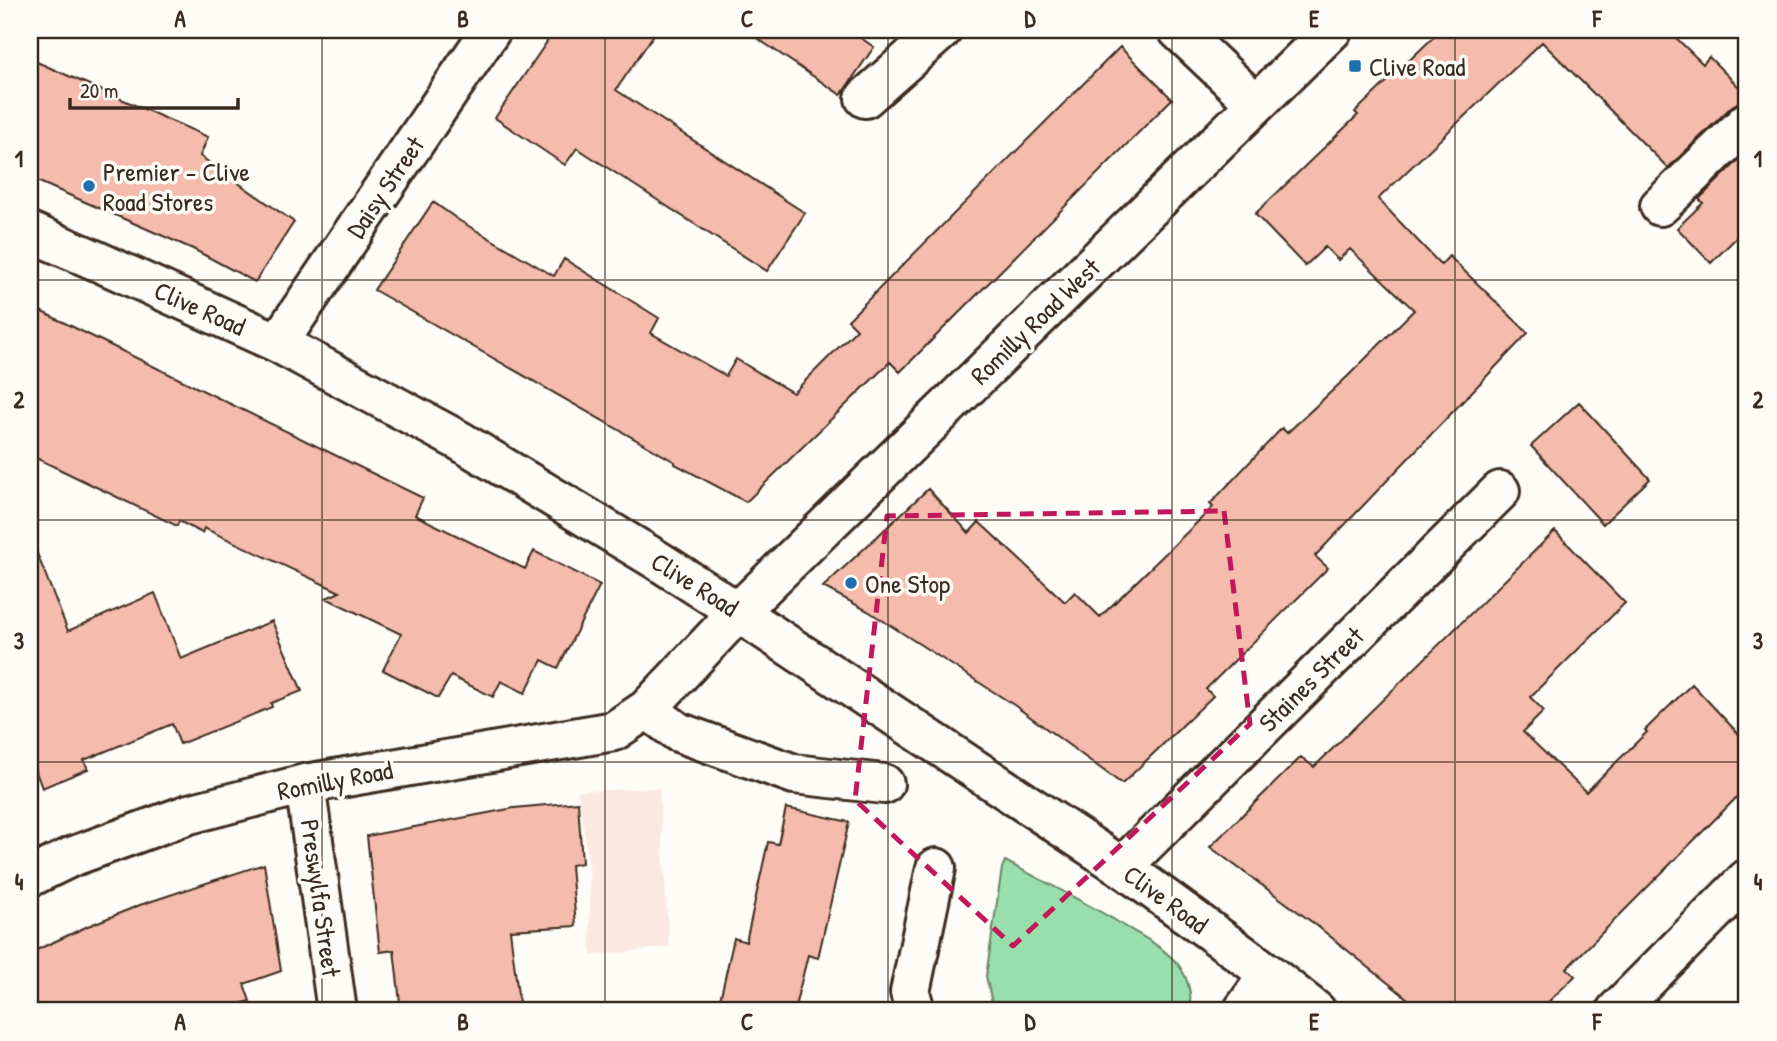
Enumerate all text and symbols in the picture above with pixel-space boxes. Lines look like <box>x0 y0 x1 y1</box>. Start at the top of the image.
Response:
text: A <box>174 3 186 34</box>
text: B <box>457 3 469 34</box>
text: C <box>741 3 753 34</box>
text: D <box>1025 3 1037 34</box>
text: E <box>1309 3 1320 34</box>
text: F <box>1592 3 1603 34</box>
place label: Clive Road <box>1369 49 1465 84</box>
marker: Clive Road <box>1347 58 1363 74</box>
scale bar <box>70 66 238 110</box>
text: 20 m <box>80 76 118 105</box>
street label: Daisy Street <box>338 128 432 245</box>
text: 1 <box>15 143 23 174</box>
text: 1 <box>1754 143 1762 174</box>
place label: Premier - Clive Road Stores <box>103 154 250 219</box>
marker: Premier - Clive Road Stores <box>81 178 97 194</box>
street label: Romilly Road West <box>962 249 1108 392</box>
street label: Clive Road <box>149 272 251 344</box>
text: 2 <box>14 384 25 415</box>
text: 2 <box>1753 384 1764 415</box>
street label: Clive Road <box>645 544 745 624</box>
place label: One Stop <box>865 566 950 601</box>
marker: One Stop <box>843 575 859 591</box>
street label: Staines Street <box>1251 618 1372 739</box>
text: 3 <box>14 625 24 656</box>
text: 3 <box>1753 625 1763 656</box>
street label: Romilly Road <box>274 752 396 808</box>
street label: Preswylfa Street <box>293 817 350 980</box>
street label: Clive Road <box>1117 857 1215 941</box>
text: 4 <box>15 866 24 897</box>
text: 4 <box>1754 866 1763 897</box>
text: A <box>174 1006 186 1037</box>
text: B <box>457 1006 469 1037</box>
text: C <box>741 1006 753 1037</box>
text: D <box>1025 1006 1037 1037</box>
text: E <box>1309 1006 1320 1037</box>
text: F <box>1592 1006 1603 1037</box>

